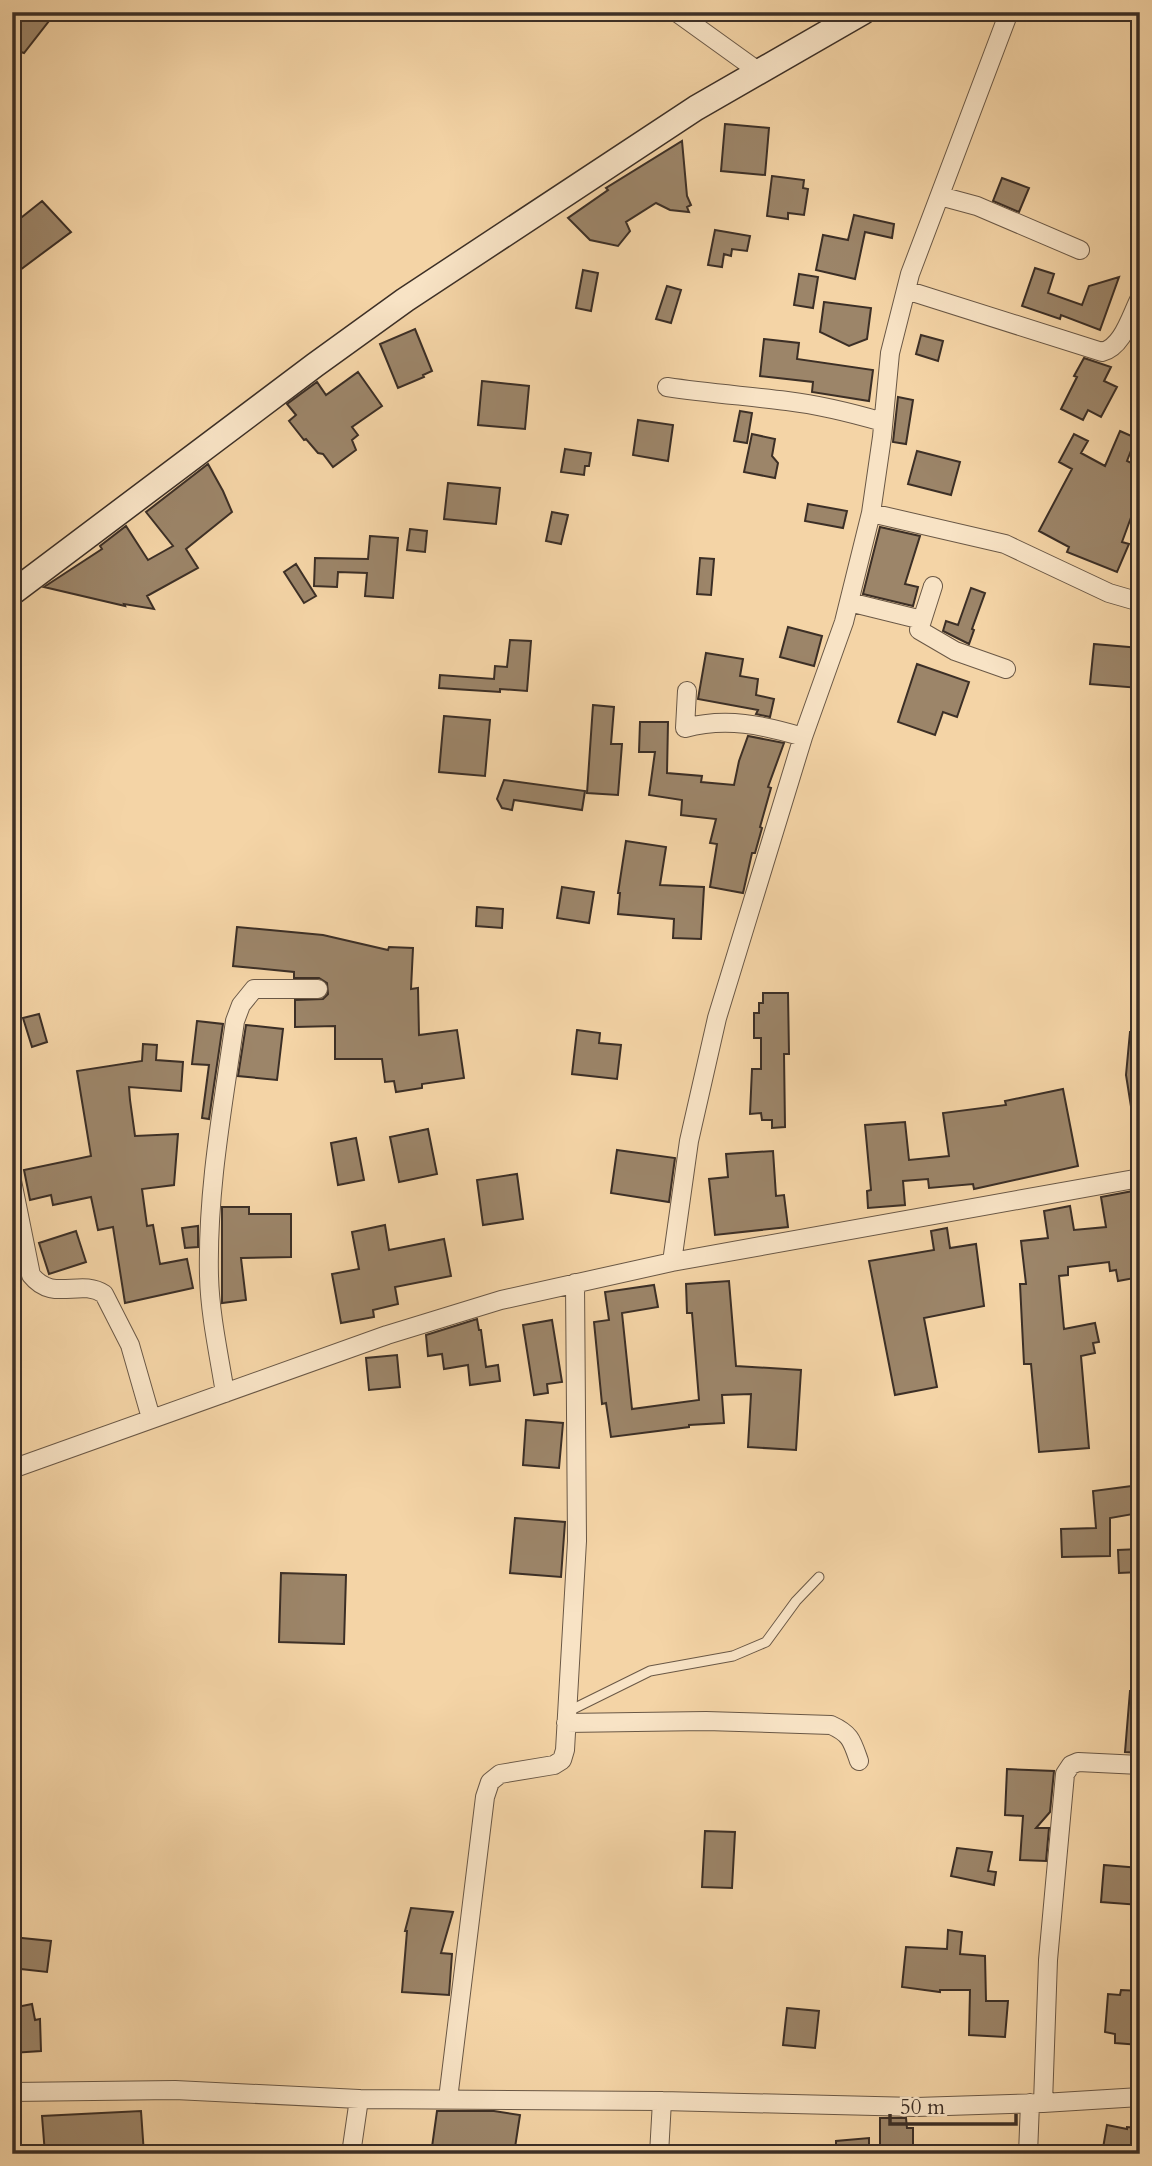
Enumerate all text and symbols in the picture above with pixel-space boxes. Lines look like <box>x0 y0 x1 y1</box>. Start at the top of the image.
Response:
scale bar <box>890 2082 1016 2126</box>
text: 50 m <box>900 2093 945 2122</box>

